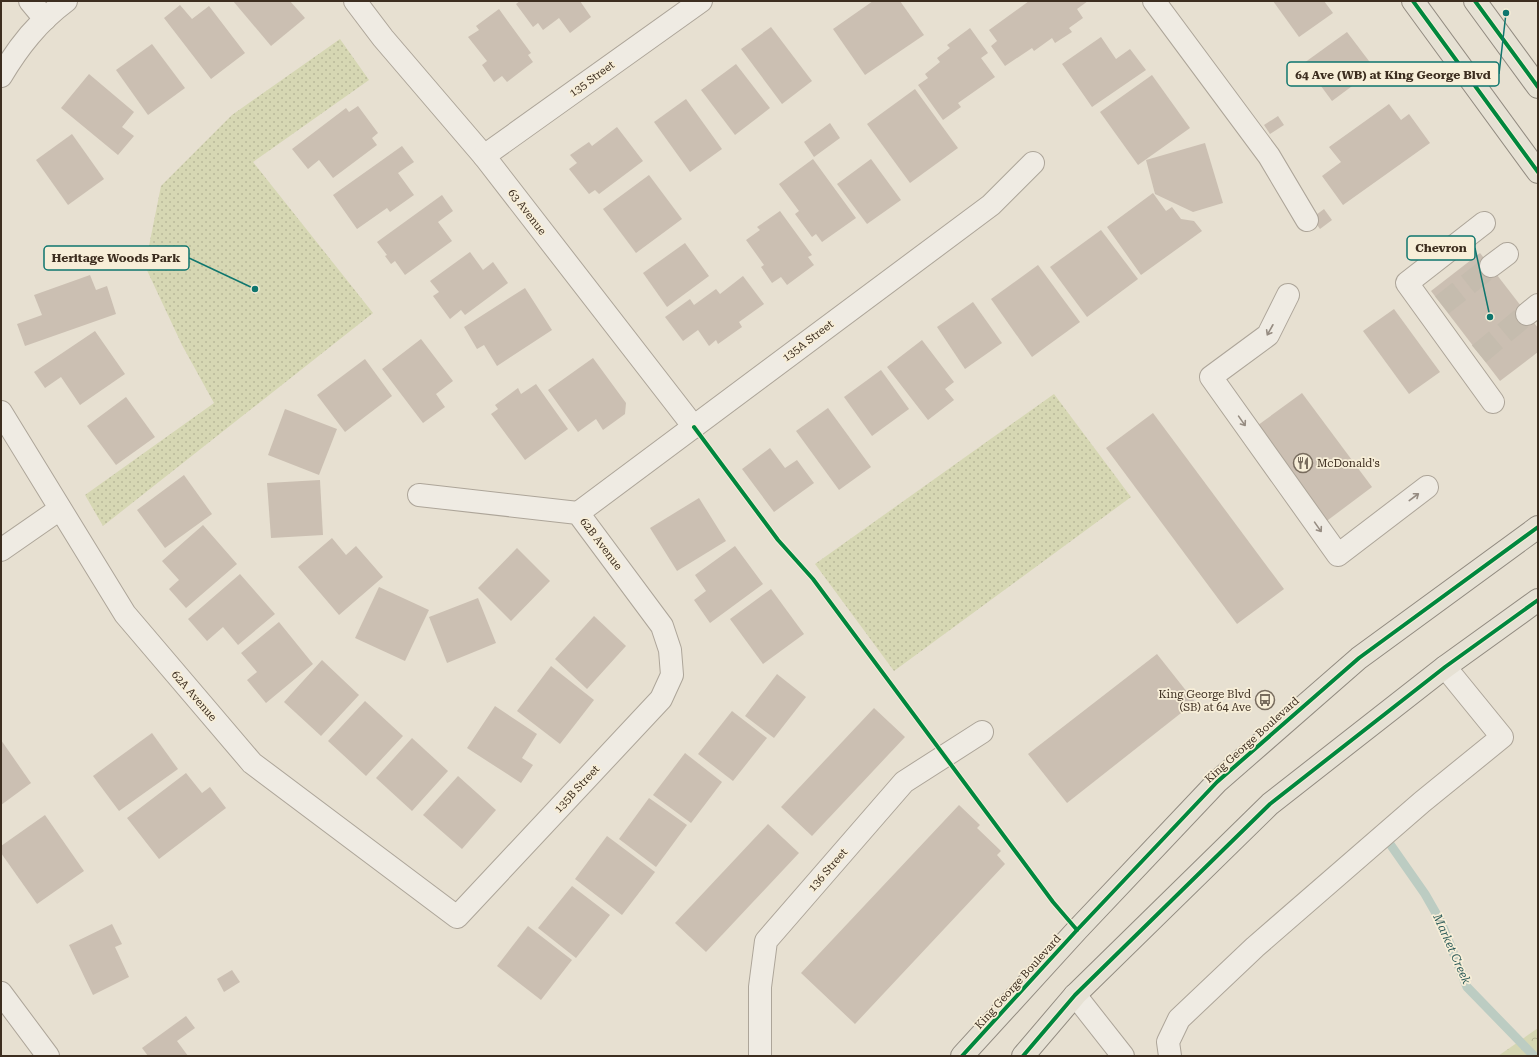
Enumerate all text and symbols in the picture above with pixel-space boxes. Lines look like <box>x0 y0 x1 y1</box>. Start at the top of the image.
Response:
street label: 135 Street <box>567 58 617 100</box>
callout: 64 Ave (WB) at King George Blvd <box>1287 62 1499 86</box>
text: 64 Ave (WB) at King George Blvd <box>1295 68 1491 82</box>
street label: 63 Avenue <box>505 187 549 237</box>
callout: Chevron <box>1407 236 1475 260</box>
text: Chevron <box>1415 241 1467 255</box>
callout: Heritage Woods Park <box>44 246 189 270</box>
text: Heritage Woods Park <box>52 251 181 265</box>
street label: 135A Street <box>780 318 836 364</box>
one-way arrow <box>1266 324 1273 336</box>
one-way arrow <box>1238 415 1247 426</box>
restaurant icon: McDonald's <box>1292 452 1314 474</box>
place label: McDonald's <box>1317 457 1380 470</box>
one-way arrow <box>1408 493 1419 501</box>
street label: 62B Avenue <box>577 515 625 573</box>
one-way arrow <box>1314 521 1322 532</box>
street label: 62A Avenue <box>169 668 219 724</box>
place label: King George Blvd (SB) at 64 Ave <box>1159 688 1251 714</box>
bus stop icon: King George Blvd (SB) at 64 Ave <box>1254 689 1276 711</box>
street label: King George Boulevard <box>1202 694 1302 786</box>
street label: 135B Street <box>552 763 602 815</box>
street label: 136 Street <box>806 846 850 894</box>
water label: Market Creek <box>1430 911 1474 987</box>
street label: King George Boulevard <box>972 932 1064 1032</box>

